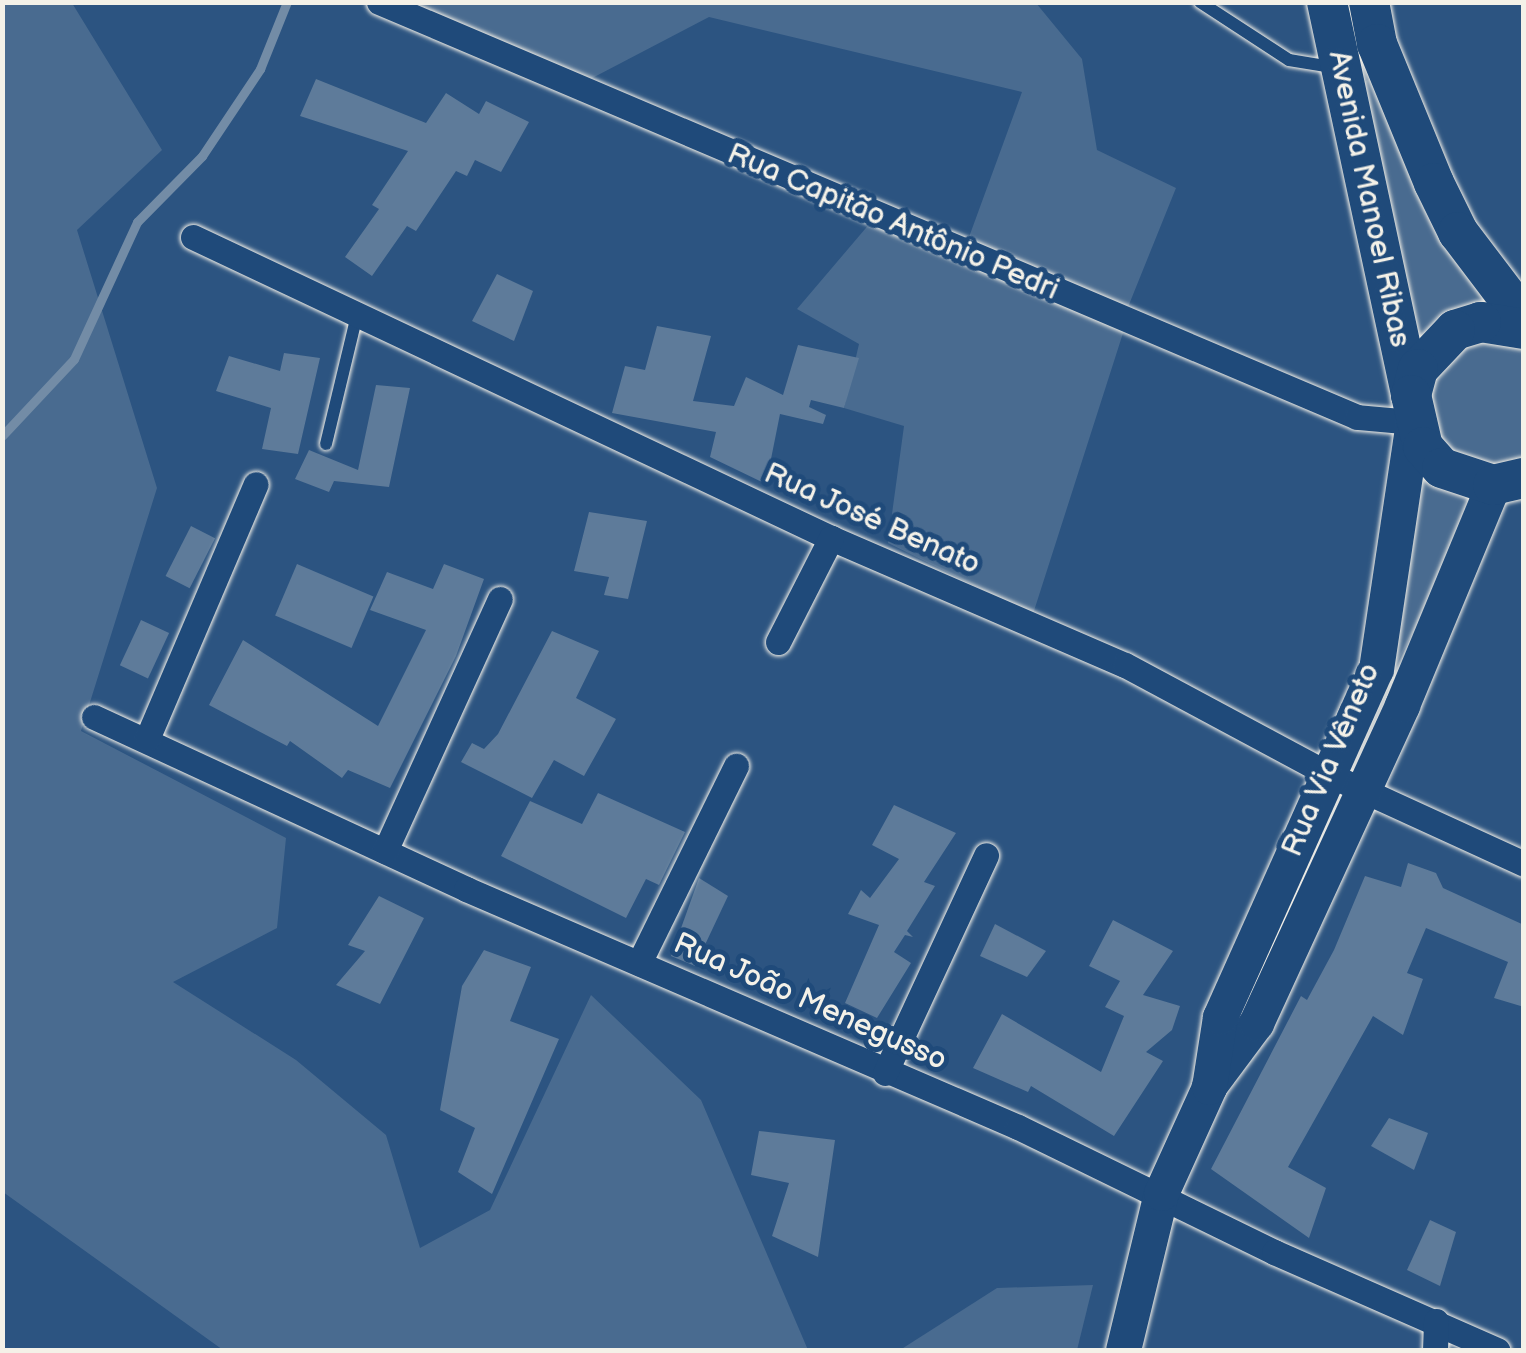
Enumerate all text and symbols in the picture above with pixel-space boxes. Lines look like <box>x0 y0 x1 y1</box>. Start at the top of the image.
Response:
street label: Avenida Manoel Ribas <box>1320 48 1418 350</box>
street label: Rua Capitão Antônio Pedri <box>722 136 1064 308</box>
street label: Rua José Benato <box>758 455 986 583</box>
street label: Rua Via Vêneto <box>1274 657 1388 863</box>
street label: Rua João Menegusso <box>667 925 953 1079</box>

